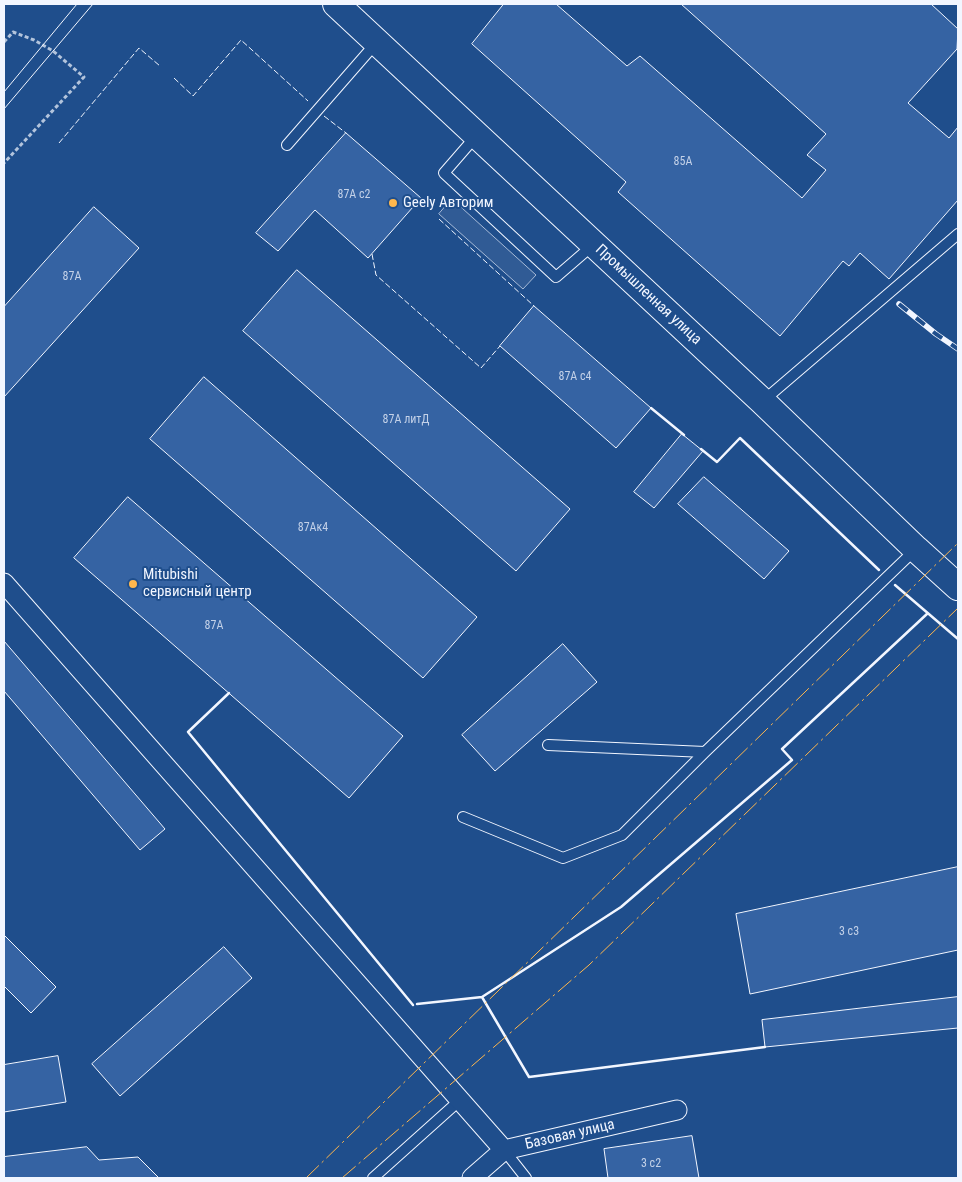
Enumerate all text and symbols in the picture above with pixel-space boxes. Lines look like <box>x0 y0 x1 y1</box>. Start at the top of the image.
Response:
house number: 85А <box>674 155 692 169</box>
house number: 87А с2 <box>338 188 370 202</box>
place label: Geely Авторим <box>403 194 493 212</box>
marker: Geely Авторим <box>387 197 399 209</box>
street label: Промышленная улица <box>591 241 705 349</box>
house number: 87А <box>63 270 81 284</box>
house number: 87А с4 <box>559 370 591 384</box>
house number: 87А литД <box>383 413 429 427</box>
house number: 87Ак4 <box>298 521 328 535</box>
place label: Mitubishi сервисный центр <box>143 566 252 601</box>
marker: Mitubishi сервисный центр <box>127 578 139 590</box>
house number: 87А <box>205 619 223 633</box>
house number: 3 с3 <box>839 925 859 939</box>
street label: Базовая улица <box>523 1116 617 1154</box>
house number: 3 с2 <box>641 1157 661 1171</box>

